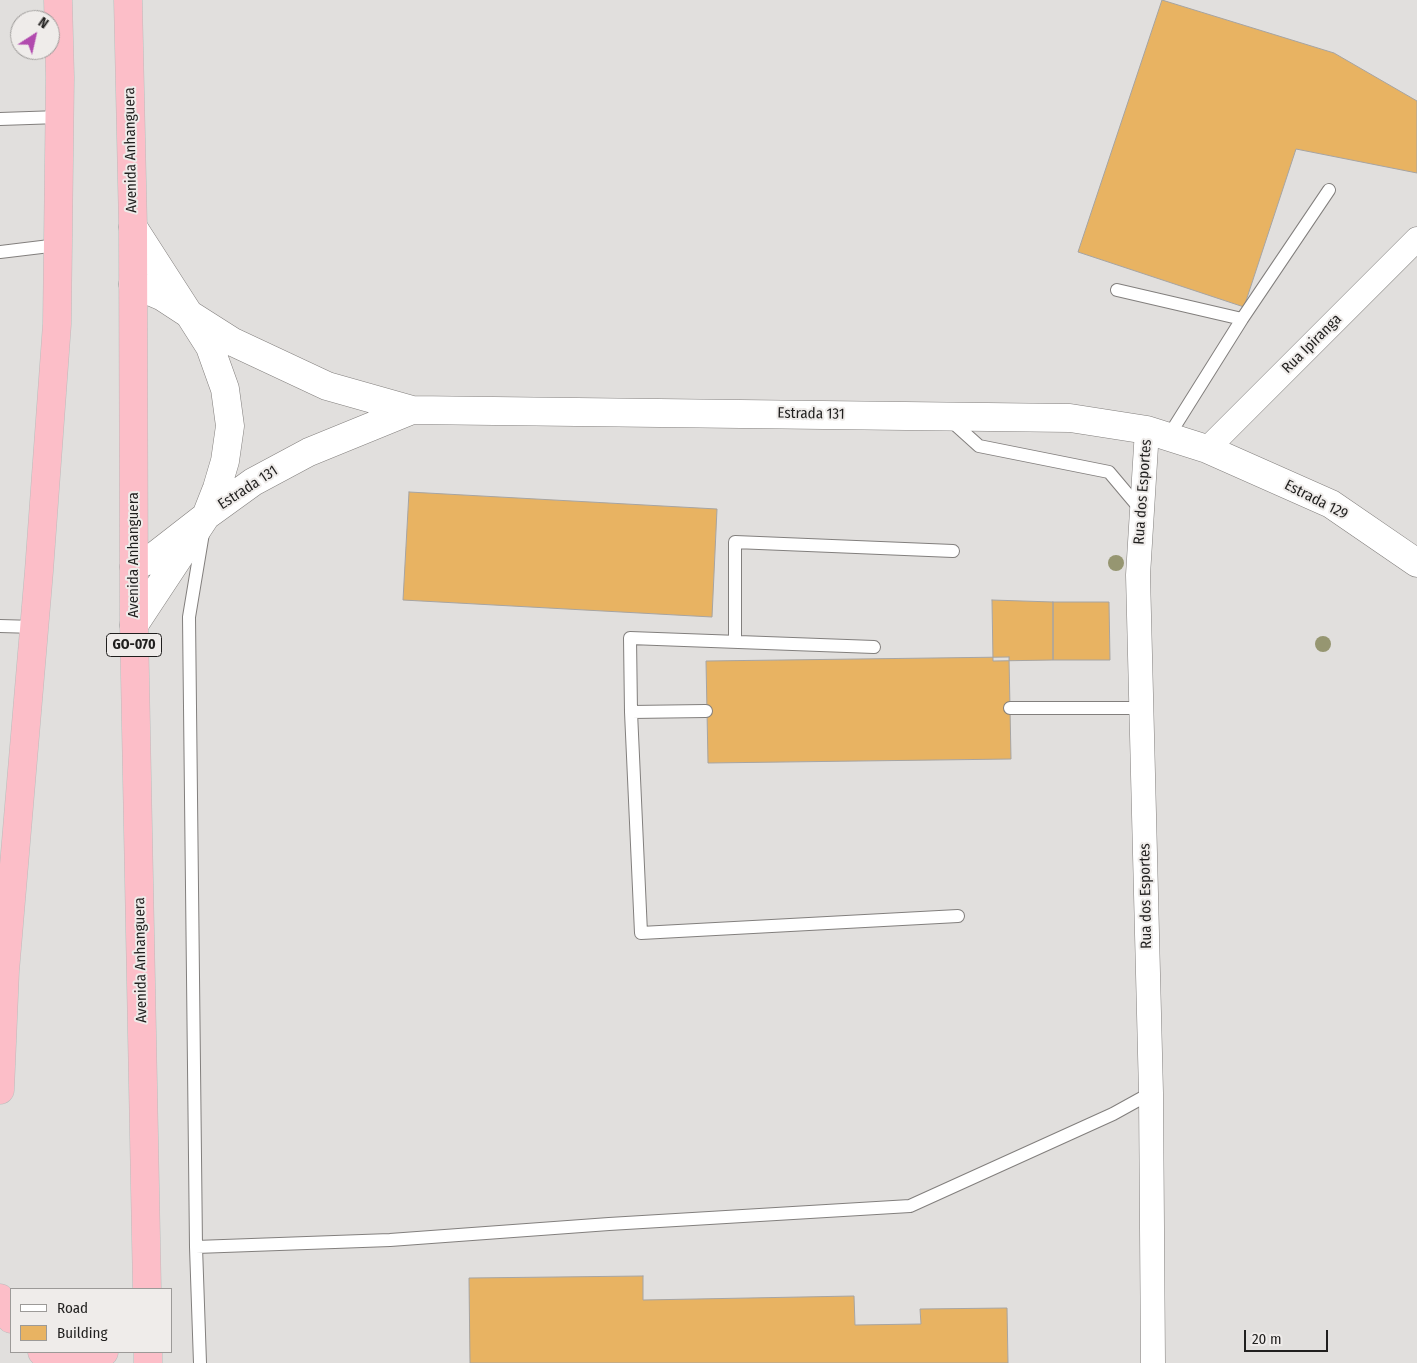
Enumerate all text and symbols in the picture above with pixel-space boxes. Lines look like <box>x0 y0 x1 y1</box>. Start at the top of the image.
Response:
north arrow <box>10 10 60 60</box>
text: N <box>35 14 52 32</box>
street label: Avenida Anhanguera <box>121 87 141 213</box>
street label: Rua Ipiranga <box>1279 311 1345 377</box>
street label: Estrada 131 <box>777 404 845 424</box>
street label: Rua dos Esportes <box>1130 439 1156 545</box>
street label: Estrada 131 <box>215 462 281 514</box>
street label: Estrada 129 <box>1281 476 1351 524</box>
street label: Avenida Anhanguera <box>125 492 143 618</box>
road number: GO-070 <box>106 634 162 656</box>
street label: Rua dos Esportes <box>1136 843 1156 949</box>
street label: Avenida Anhanguera <box>131 897 151 1023</box>
legend <box>10 1288 172 1353</box>
text: Road <box>57 1299 88 1317</box>
scale bar <box>1247 1320 1331 1352</box>
text: Building <box>57 1324 108 1342</box>
text: 20 m <box>1252 1330 1282 1348</box>

